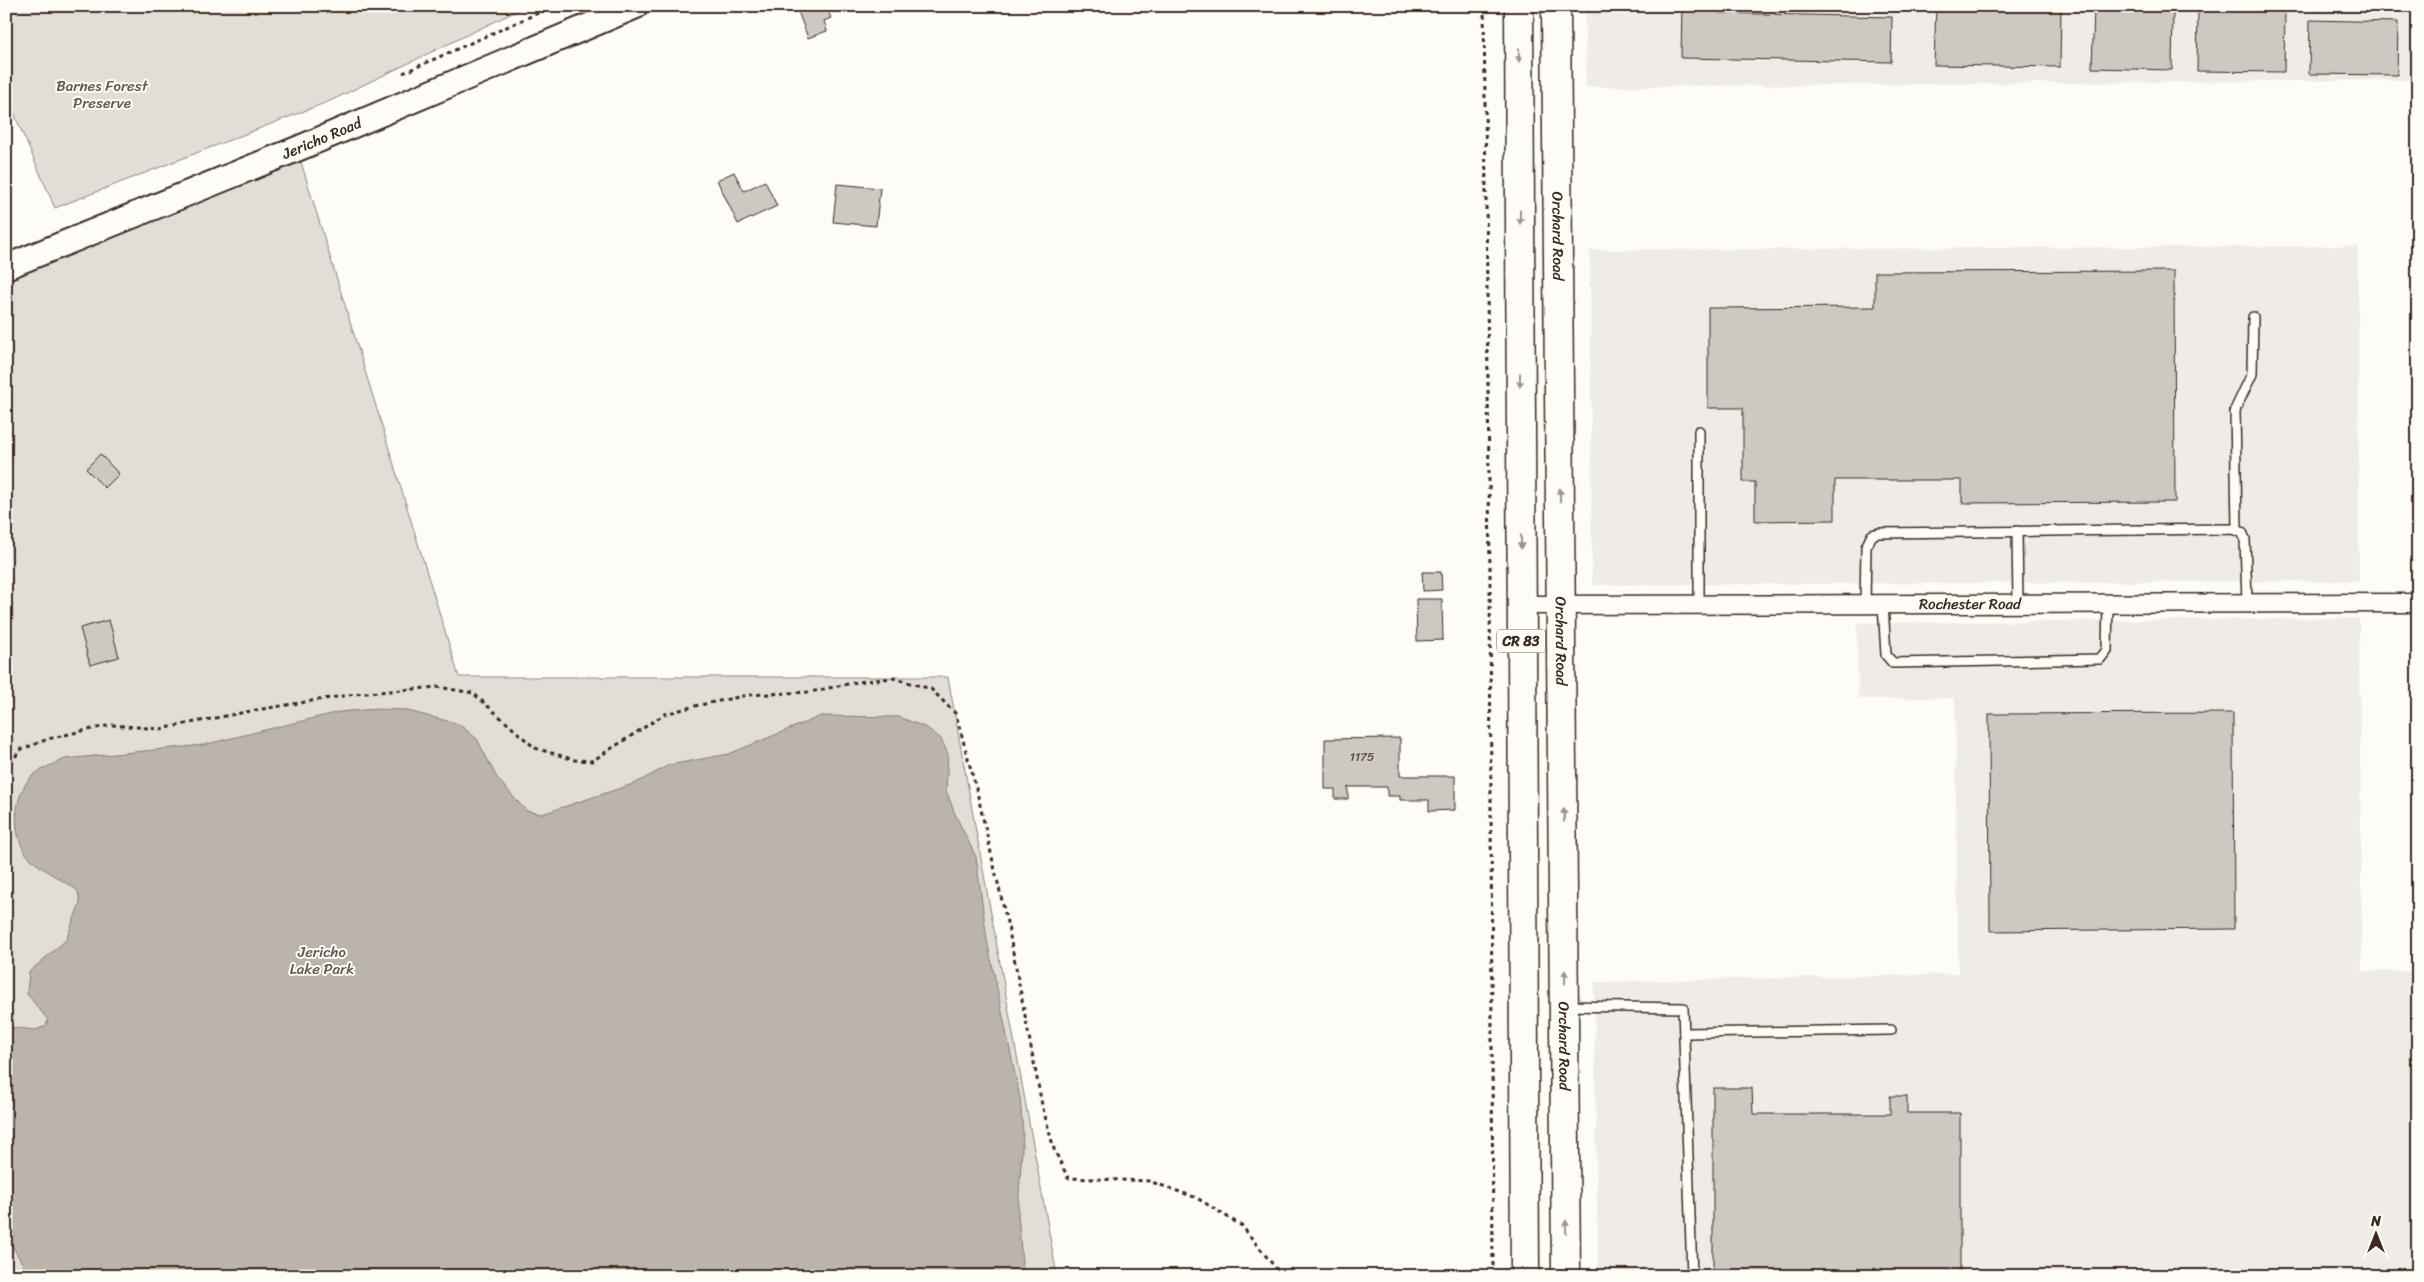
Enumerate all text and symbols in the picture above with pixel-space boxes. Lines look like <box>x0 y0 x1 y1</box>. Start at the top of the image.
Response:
one-way arrow <box>1515 47 1523 63</box>
park label: Barnes Forest Preserve <box>56 73 149 116</box>
street label: Jericho Road <box>277 110 367 167</box>
street label: Orchard Road <box>1544 191 1571 282</box>
one-way arrow <box>1516 210 1524 226</box>
one-way arrow <box>1516 372 1524 388</box>
one-way arrow <box>1556 486 1564 502</box>
one-way arrow <box>1517 535 1525 551</box>
street label: Rochester Road <box>1919 591 2022 617</box>
street label: Orchard Road <box>1548 596 1574 687</box>
road number: CR 83 <box>1497 630 1545 652</box>
house number: 1175 <box>1350 746 1374 768</box>
one-way arrow <box>1560 806 1568 822</box>
park label: Jericho Lake Park <box>290 939 354 982</box>
one-way arrow <box>1561 969 1569 985</box>
street label: Orchard Road <box>1551 1001 1578 1092</box>
text: N <box>2370 1209 2381 1234</box>
north arrow <box>2352 1210 2402 1260</box>
one-way arrow <box>1562 1219 1570 1235</box>

